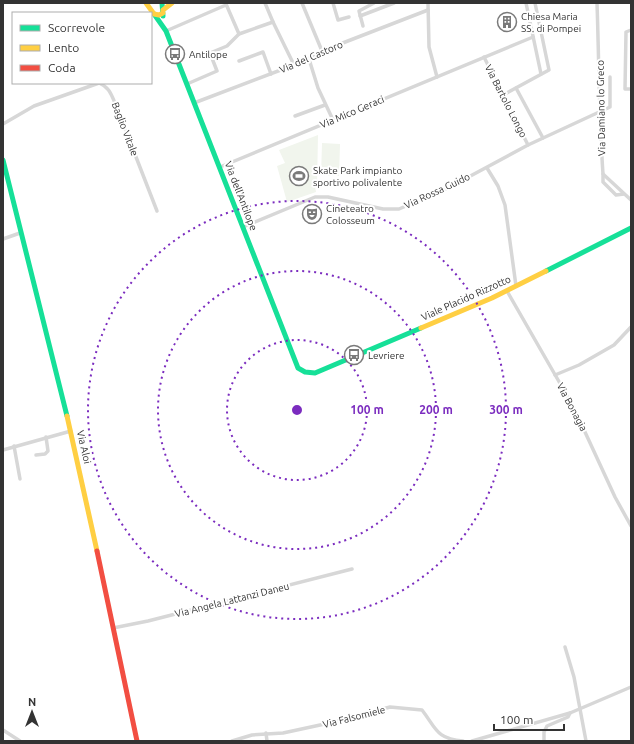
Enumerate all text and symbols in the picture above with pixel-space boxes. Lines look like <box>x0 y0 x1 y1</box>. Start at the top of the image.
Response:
building icon: Chiesa Maria SS. di Pompei <box>496 11 518 33</box>
place label: Chiesa Maria SS. di Pompei <box>521 11 581 34</box>
legend <box>12 12 152 84</box>
text: Scorrevole <box>48 21 105 34</box>
street label: Via del Castoro <box>278 39 344 75</box>
text: Lento <box>48 41 79 54</box>
bus stop icon: Antilope <box>164 43 186 65</box>
place label: Antilope <box>189 49 227 60</box>
street label: Via Damiano lo Greco <box>595 60 607 156</box>
text: Coda <box>48 61 76 74</box>
street label: Via Bartolo Longo <box>483 63 529 140</box>
street label: Via Mico Geraci <box>318 94 386 130</box>
street label: Baglio Vitale <box>110 101 140 157</box>
street label: Via dell'Antilope <box>223 160 259 232</box>
sports icon: Skate Park impianto sportivo polivalente <box>288 165 310 187</box>
place label: Skate Park impianto sportivo polivalente <box>313 165 402 188</box>
street label: Via Rossa Guido <box>402 171 472 211</box>
theatre icon: Cineteatro Colosseum <box>301 203 323 225</box>
place label: Cineteatro Colosseum <box>326 203 375 226</box>
street label: Viale Placido Rizzotto <box>420 273 513 323</box>
bus stop icon: Levriere <box>343 344 365 366</box>
place label: Levriere <box>368 350 405 361</box>
street label: Via Bonagia <box>555 381 589 433</box>
centre of rings <box>290 403 304 417</box>
text: 100 m <box>350 403 384 416</box>
text: 200 m <box>419 403 453 416</box>
text: 300 m <box>489 403 523 416</box>
street label: Via Aloi <box>75 429 93 465</box>
street label: Via Angela Lattanzi Daneu <box>174 580 290 620</box>
north arrow <box>12 692 52 732</box>
text: N <box>28 696 36 708</box>
street label: Via Falsomiele <box>322 704 386 730</box>
scale bar <box>494 706 564 732</box>
text: 100 m <box>500 713 533 726</box>

